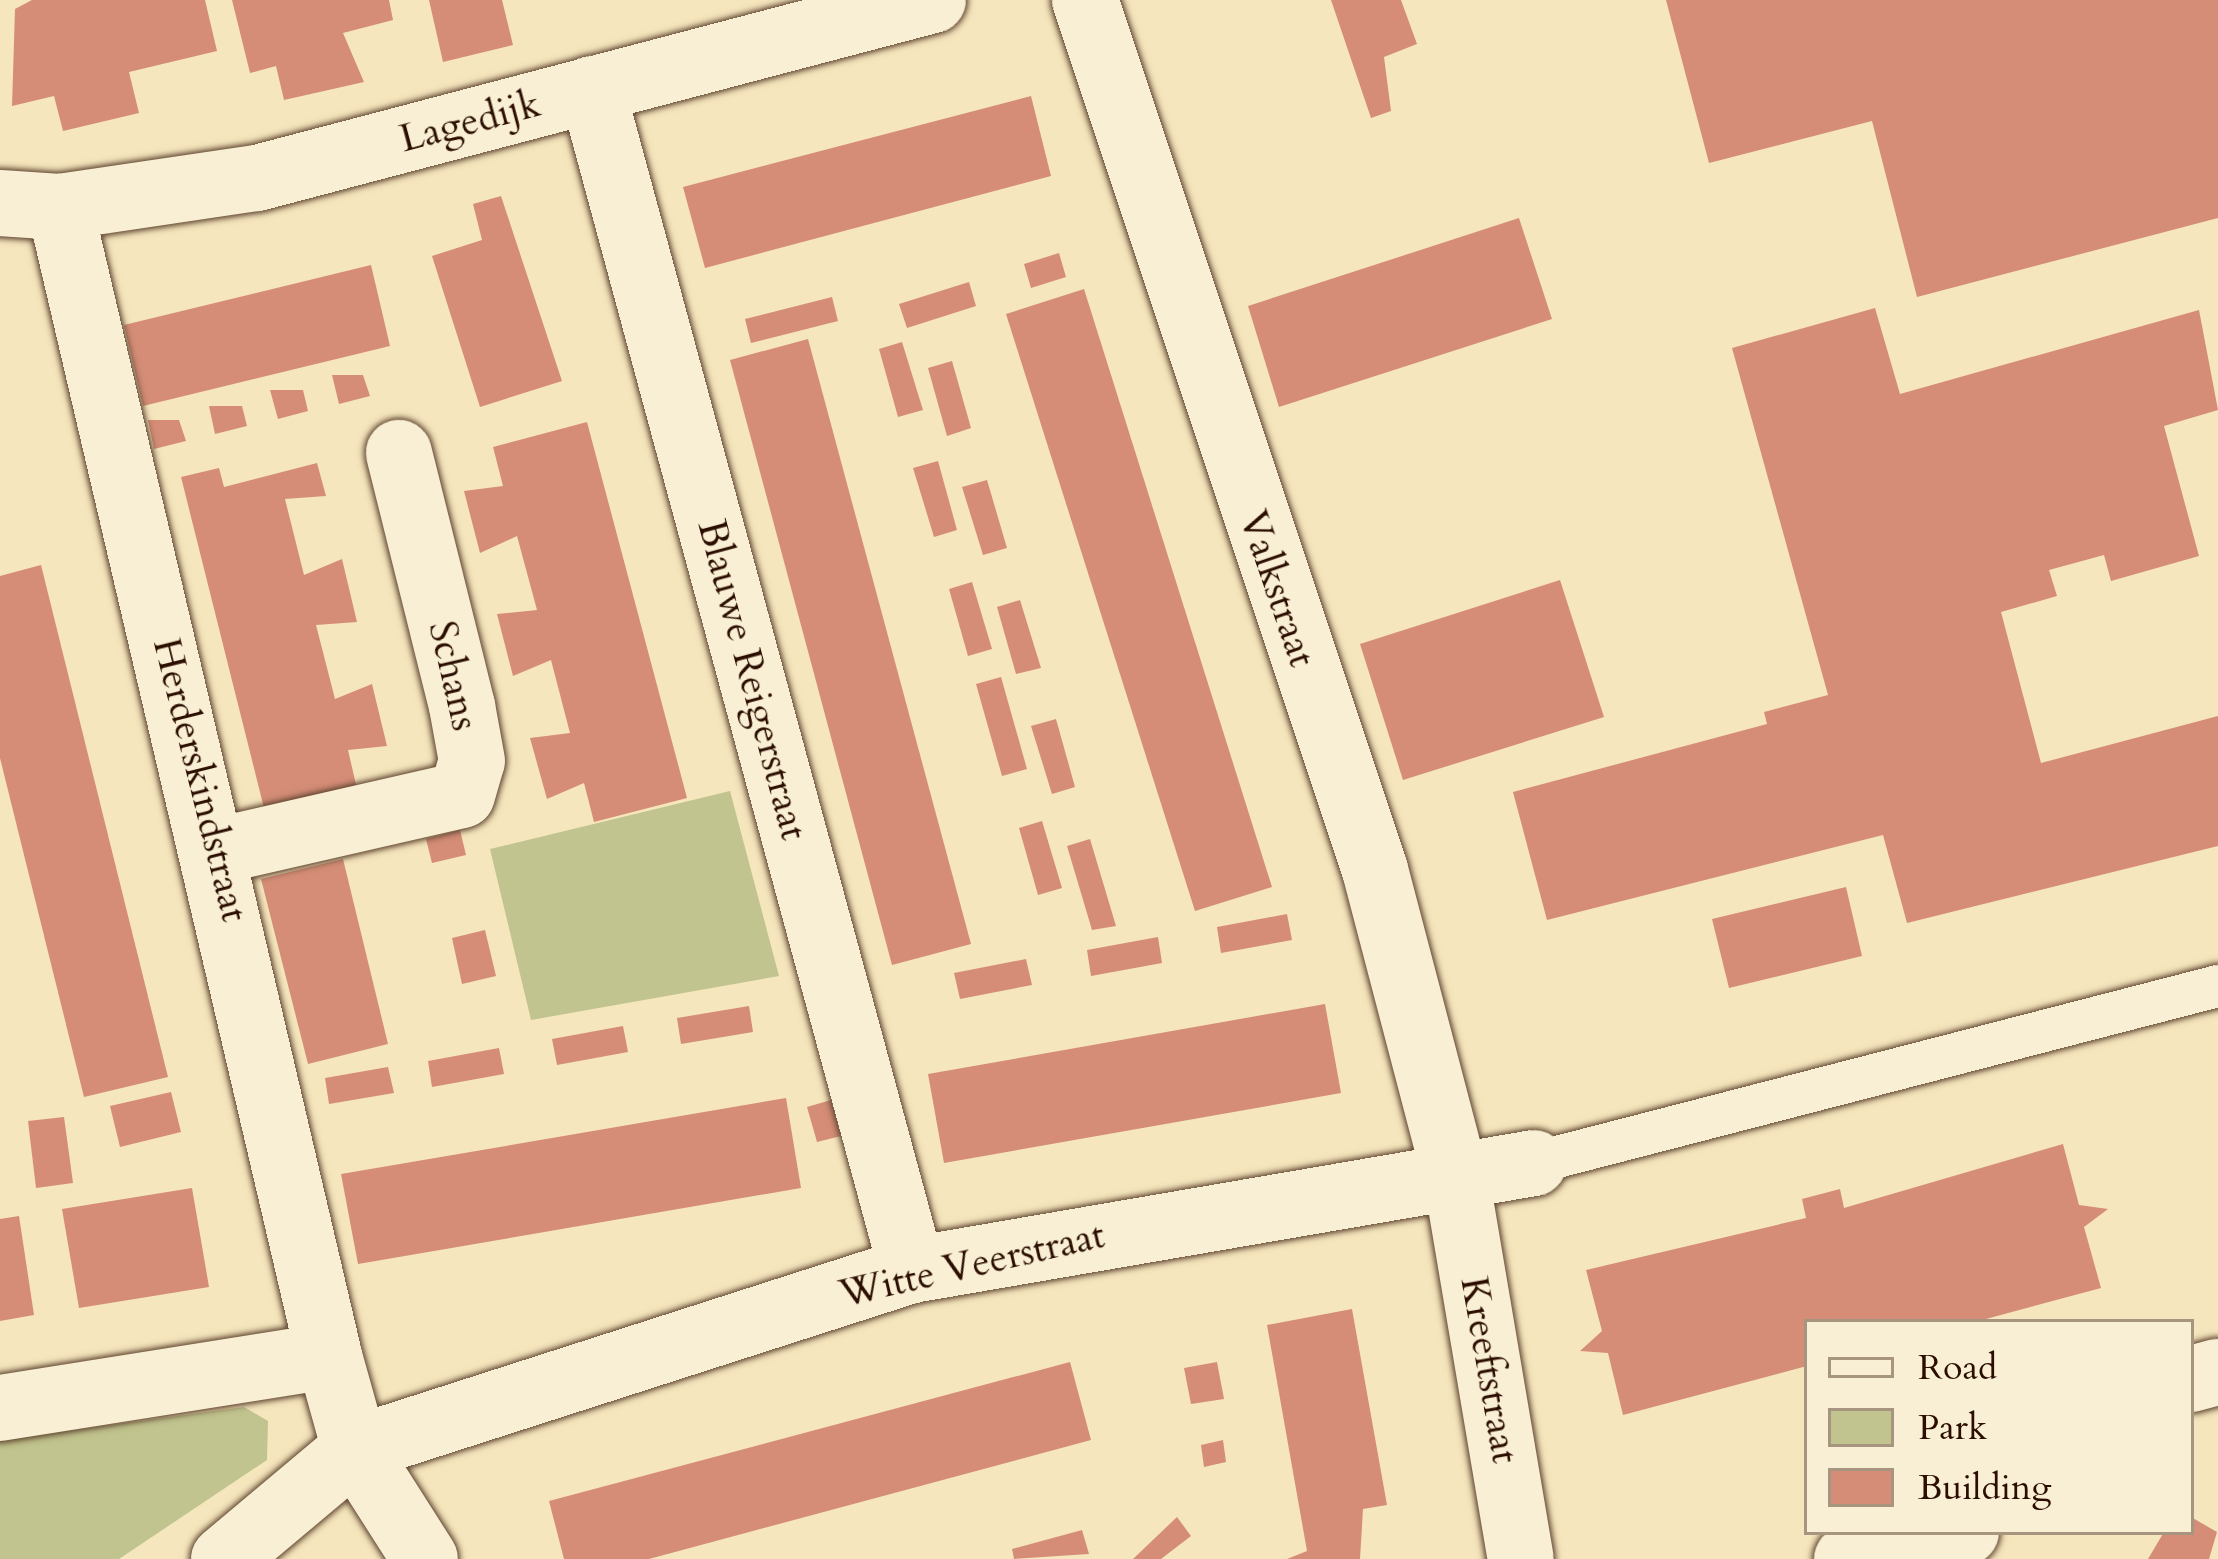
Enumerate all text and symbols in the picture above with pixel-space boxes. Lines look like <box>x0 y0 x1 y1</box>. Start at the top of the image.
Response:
street label: Lagedijk <box>395 81 545 163</box>
street label: Valkstraat <box>1229 505 1325 673</box>
street label: Blauwe Reigerstraat <box>687 515 817 845</box>
street label: Schans <box>418 617 488 735</box>
street label: Herderskindstraat <box>142 633 258 927</box>
street label: Witte Veerstraat <box>835 1212 1109 1318</box>
street label: Kreeftstraat <box>1450 1273 1528 1467</box>
legend <box>1804 1319 2194 1535</box>
text: Road <box>1918 1343 1997 1392</box>
text: Park <box>1918 1403 1987 1452</box>
text: Building <box>1918 1463 2051 1512</box>

